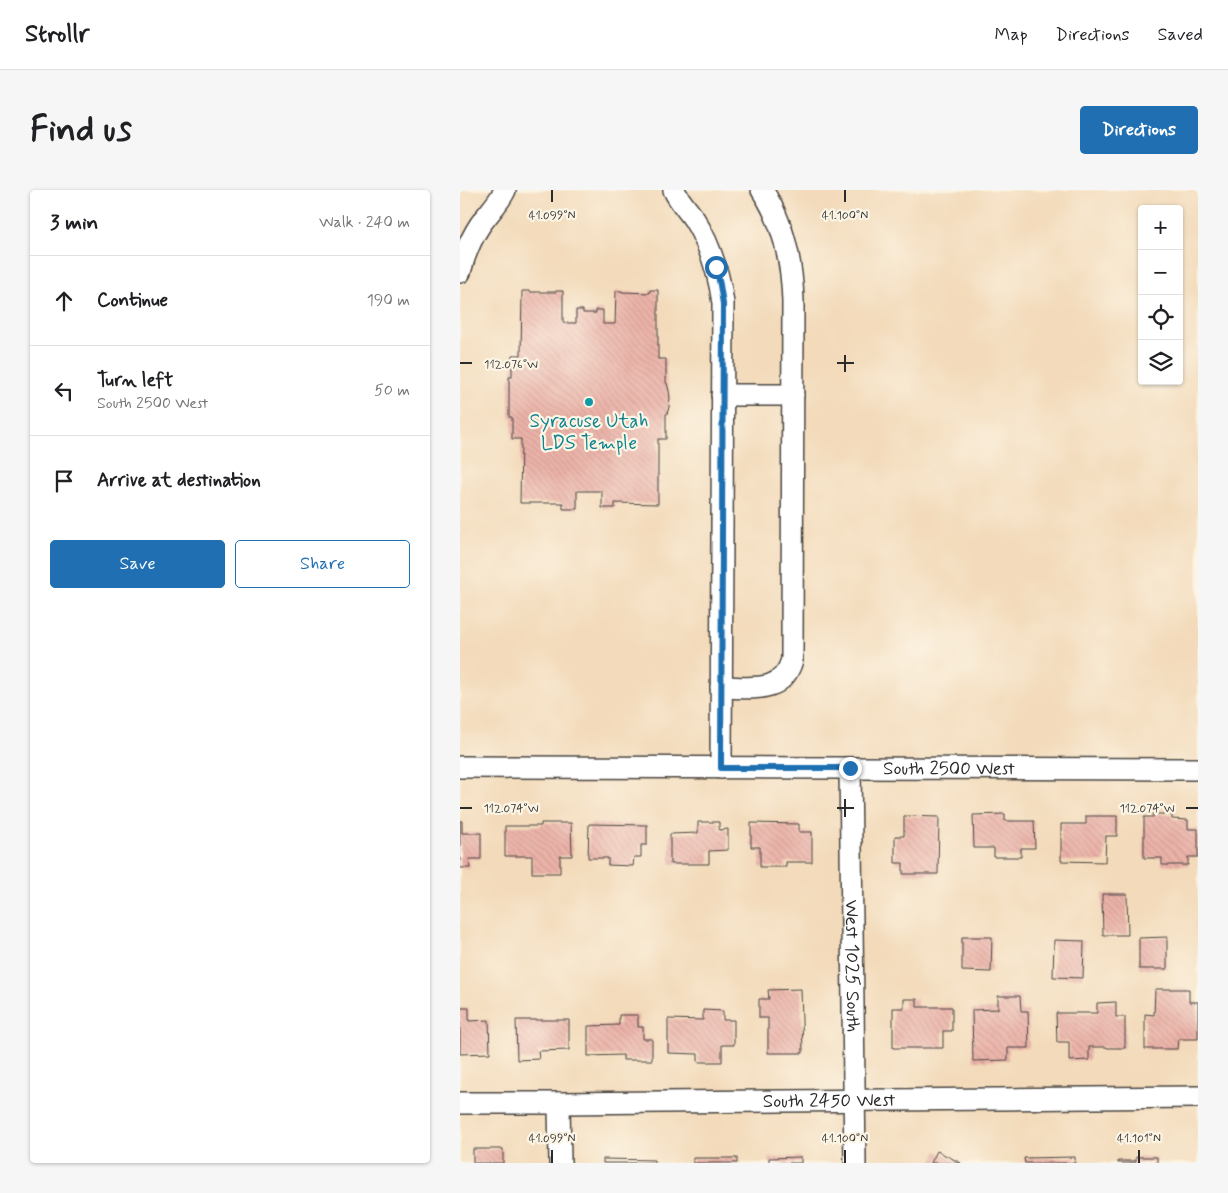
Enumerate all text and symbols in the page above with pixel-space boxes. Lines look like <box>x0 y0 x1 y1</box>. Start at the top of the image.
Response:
text: Strollr <box>25 19 89 50</box>
text: Map <box>995 23 1028 47</box>
text: Directions <box>1056 23 1130 47</box>
text: Saved <box>1158 23 1203 47</box>
button: Directions <box>1080 106 1198 154</box>
text: Find us <box>30 107 132 153</box>
map controls <box>1138 205 1183 385</box>
button: + <box>1138 205 1183 250</box>
text: 41.099°N <box>528 208 576 224</box>
text: 41.100°N <box>822 208 868 224</box>
text: 3 min <box>50 209 98 237</box>
text: Walk · 240 m <box>319 212 410 233</box>
button: − <box>1138 250 1183 295</box>
route start <box>705 256 728 279</box>
icon: ahead <box>50 287 78 315</box>
text: Continue <box>97 288 168 313</box>
text: 190 m <box>367 290 410 311</box>
button: locate <box>1138 295 1183 340</box>
button: layers <box>1138 340 1183 385</box>
text: 112.076°W <box>484 357 538 373</box>
text: Turn left <box>97 368 173 393</box>
icon: left <box>50 377 78 405</box>
text: 50 m <box>374 380 410 401</box>
text: South 2500 West <box>97 393 208 414</box>
marker: Syracuse Utah LDS Temple <box>583 396 595 408</box>
place label: Syracuse Utah LDS Temple <box>529 409 649 456</box>
icon: arrive <box>50 467 78 495</box>
text: Arrive at destination <box>97 468 261 493</box>
button: Save <box>50 540 225 588</box>
button: Share <box>235 540 410 588</box>
street label: South 2500 West <box>883 756 1015 781</box>
route end <box>839 757 862 780</box>
text: 112.074°W <box>483 801 539 817</box>
text: 112.074°W <box>1119 801 1175 817</box>
street label: West 1025 South <box>839 899 866 1032</box>
street label: South 2450 West <box>763 1087 895 1114</box>
text: 41.099°N <box>528 1131 576 1147</box>
text: 41.100°N <box>822 1131 868 1147</box>
text: 41.101°N <box>1117 1131 1161 1147</box>

